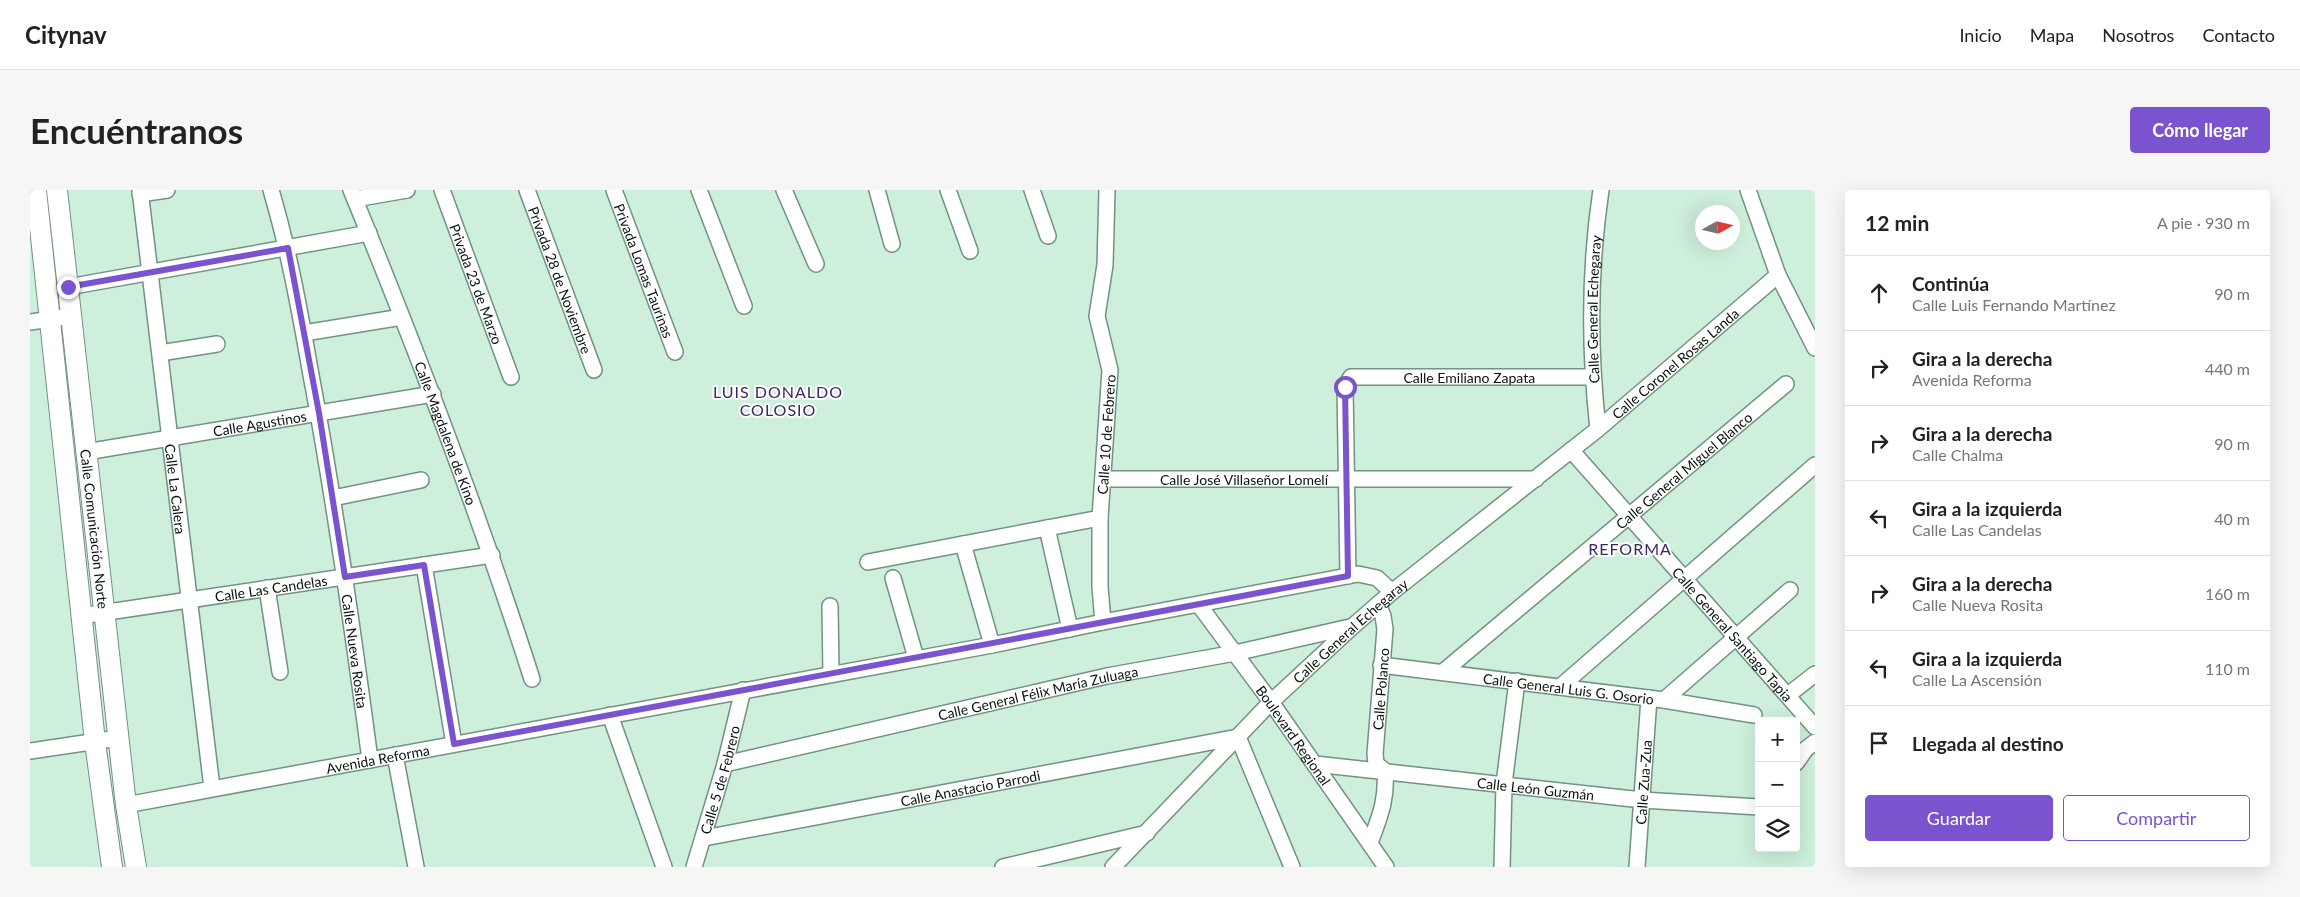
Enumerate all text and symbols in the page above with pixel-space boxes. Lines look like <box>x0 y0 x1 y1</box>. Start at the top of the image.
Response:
text: Citynav <box>25 20 107 49</box>
text: Inicio <box>1959 24 2002 46</box>
text: Mapa <box>2030 24 2074 46</box>
text: Nosotros <box>2102 24 2174 46</box>
text: Contacto <box>2202 24 2275 46</box>
button: Cómo llegar <box>2130 107 2270 153</box>
text: Encuéntranos <box>30 109 243 151</box>
street label: Privada Lomas Taurinas <box>611 201 677 340</box>
street label: Privada 28 de Noviembre <box>525 204 596 356</box>
north arrow <box>1695 205 1740 250</box>
text: 12 min <box>1865 210 1929 235</box>
text: A pie · 930 m <box>2157 213 2250 232</box>
street label: Privada 23 de Marzo <box>447 221 507 346</box>
street label: Calle General Echegaray <box>1583 234 1604 384</box>
text: Continúa <box>1912 272 1989 295</box>
route end <box>57 276 80 299</box>
icon: ahead <box>1865 279 1893 307</box>
text: 90 m <box>2214 284 2250 303</box>
text: Calle Luis Fernando Martínez <box>1912 295 2116 314</box>
street label: Calle Coronel Rosas Landa <box>1608 304 1742 422</box>
text: Gira a la derecha <box>1912 347 2052 370</box>
icon: right <box>1865 354 1893 382</box>
street label: Calle Magdalena de Kino <box>412 359 481 507</box>
text: 440 m <box>2205 359 2250 378</box>
street label: Calle Emiliano Zapata <box>1403 369 1535 386</box>
text: Avenida Reforma <box>1912 370 2032 389</box>
street label: Calle 10 de Febrero <box>1093 374 1118 495</box>
route start <box>1334 376 1357 399</box>
district label: LUIS DONALDO COLOSIO <box>713 382 843 419</box>
street label: Calle Agustinos <box>212 407 308 439</box>
street label: Calle General Miguel Blanco <box>1612 408 1755 532</box>
text: Gira a la derecha <box>1912 422 2052 445</box>
icon: right <box>1865 429 1893 457</box>
text: 90 m <box>2214 434 2250 453</box>
street label: Calle La Calera <box>162 443 190 535</box>
text: Calle Chalma <box>1912 445 2003 464</box>
street label: Calle Comunicación Norte <box>78 448 112 610</box>
street label: Calle José Villaseñor Lomelí <box>1160 471 1329 488</box>
text: Gira a la izquierda <box>1912 497 2062 520</box>
icon: left <box>1865 504 1893 532</box>
text: 40 m <box>2214 509 2250 528</box>
text: Calle Las Candelas <box>1912 520 2042 539</box>
district label: REFORMA <box>1588 539 1672 558</box>
street label: Calle General Santiago Tapia <box>1669 563 1797 705</box>
street label: Calle Las Candelas <box>214 571 328 605</box>
text: Gira a la derecha <box>1912 572 2052 595</box>
street label: Calle General Echegaray <box>1289 574 1411 686</box>
icon: right <box>1865 579 1893 607</box>
text: 160 m <box>2205 584 2250 603</box>
street label: Calle Nueva Rosita <box>339 593 372 709</box>
text: Calle Nueva Rosita <box>1912 595 2043 614</box>
street label: Calle Polanco <box>1368 647 1392 731</box>
text: Gira a la izquierda <box>1912 647 2062 670</box>
icon: left <box>1865 654 1893 682</box>
text: 110 m <box>2205 659 2250 678</box>
street label: Calle General Félix María Zuluaga <box>936 662 1139 723</box>
street label: Calle General Luis G. Osorio <box>1482 669 1655 707</box>
text: Calle La Ascensión <box>1912 670 2042 689</box>
street label: Boulevard Regional <box>1253 682 1335 788</box>
map controls <box>1755 717 1800 852</box>
button: + <box>1755 717 1800 762</box>
street label: Calle 5 de Febrero <box>696 724 743 836</box>
icon: arrive <box>1865 729 1893 757</box>
text: Llegada al destino <box>1912 732 2064 755</box>
street label: Calle Zua-Zua <box>1632 739 1655 825</box>
street label: Avenida Reforma <box>325 741 431 776</box>
button: − <box>1755 762 1800 807</box>
street label: Calle Anastacio Parrodi <box>899 766 1041 809</box>
street label: Calle León Guzmán <box>1476 773 1595 803</box>
button: Guardar <box>1865 795 2053 841</box>
button: Compartir <box>2063 795 2250 841</box>
button: layers <box>1755 807 1800 852</box>

